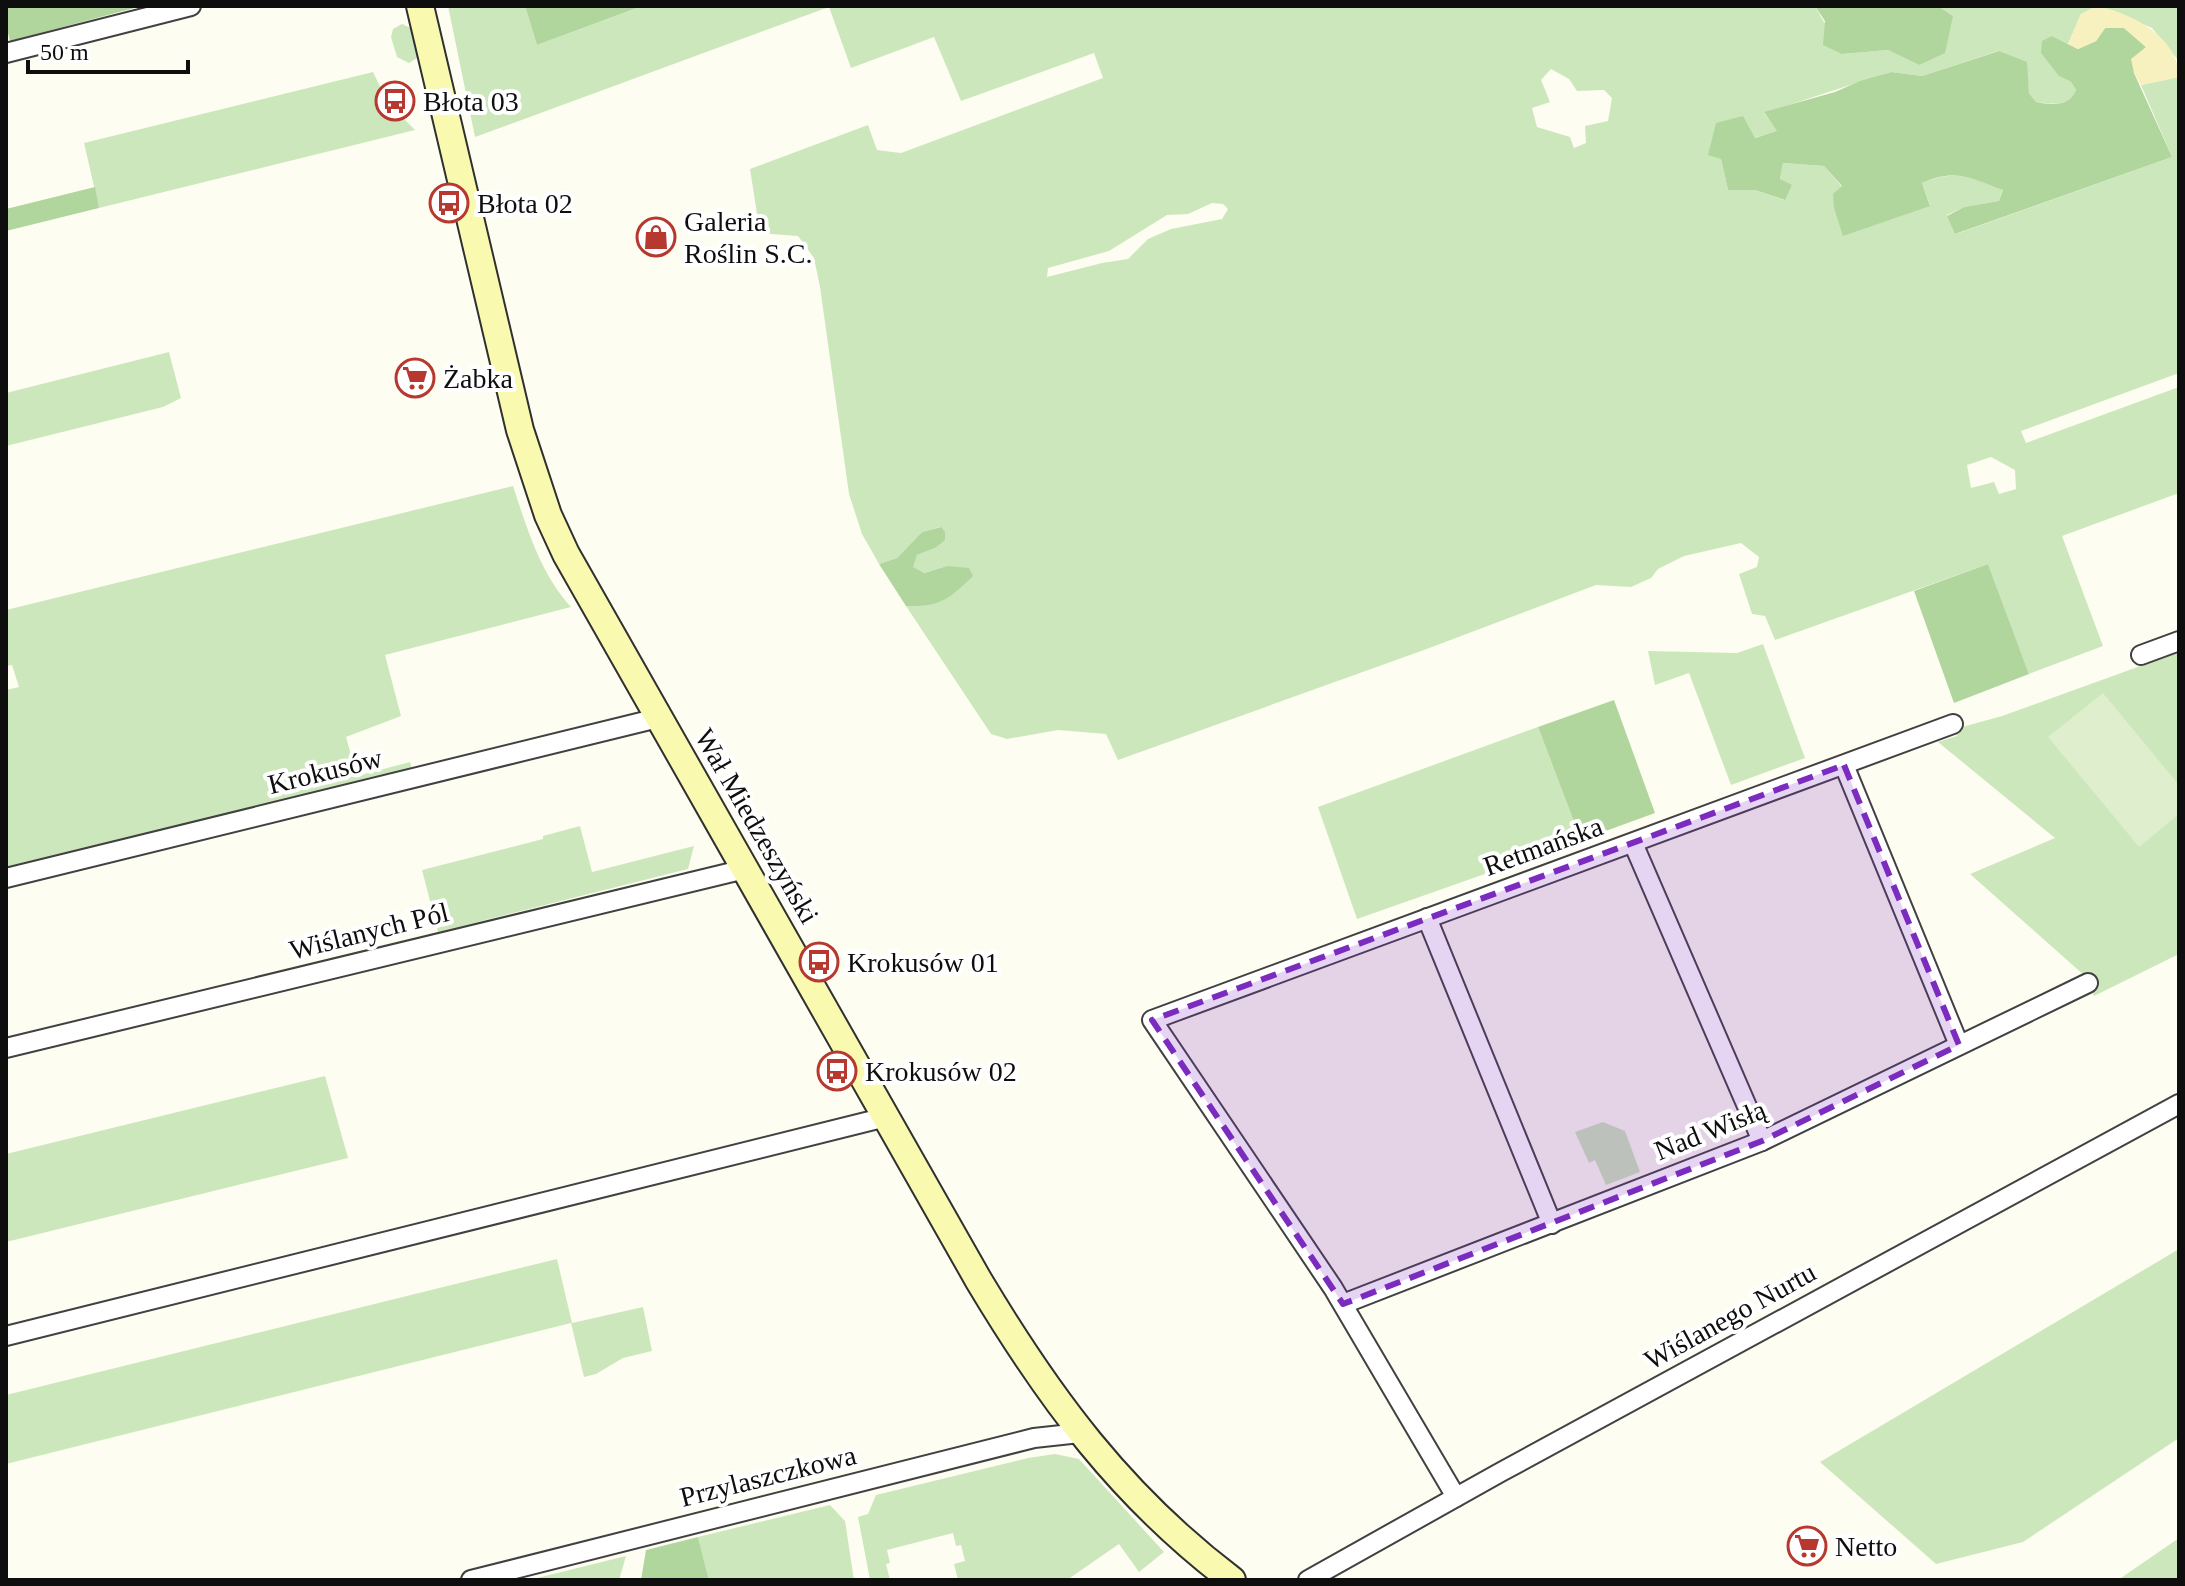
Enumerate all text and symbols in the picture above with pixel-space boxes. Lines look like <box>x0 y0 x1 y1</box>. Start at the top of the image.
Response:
scale bar <box>28 24 188 74</box>
text: 50 m <box>40 39 89 65</box>
bus stop icon: Błota 03 <box>374 80 416 122</box>
place label: Błota 03 <box>423 86 519 117</box>
bus stop icon: Błota 02 <box>428 182 470 224</box>
place label: Błota 02 <box>477 188 573 219</box>
place label: Galeria Roślin S.C. <box>684 206 812 269</box>
shop icon: Galeria Roślin S.C. <box>635 216 677 258</box>
supermarket icon: Żabka <box>394 357 436 399</box>
place label: Żabka <box>443 363 514 394</box>
street label: Wał Miedzeszyński <box>689 723 825 929</box>
street label: Krokusów <box>265 742 386 800</box>
street label: Retmańska <box>1479 810 1607 882</box>
street label: Wiślanych Pól <box>286 896 452 966</box>
bus stop icon: Krokusów 01 <box>798 941 840 983</box>
place label: Krokusów 01 <box>847 947 999 978</box>
bus stop icon: Krokusów 02 <box>816 1050 858 1092</box>
place label: Krokusów 02 <box>865 1056 1017 1087</box>
street label: Nad Wisłą <box>1650 1093 1771 1166</box>
street label: Wiślanego Nurtu <box>1639 1256 1821 1376</box>
street label: Przylaszczkowa <box>677 1439 860 1513</box>
supermarket icon: Netto <box>1786 1525 1828 1567</box>
place label: Netto <box>1835 1531 1897 1562</box>

